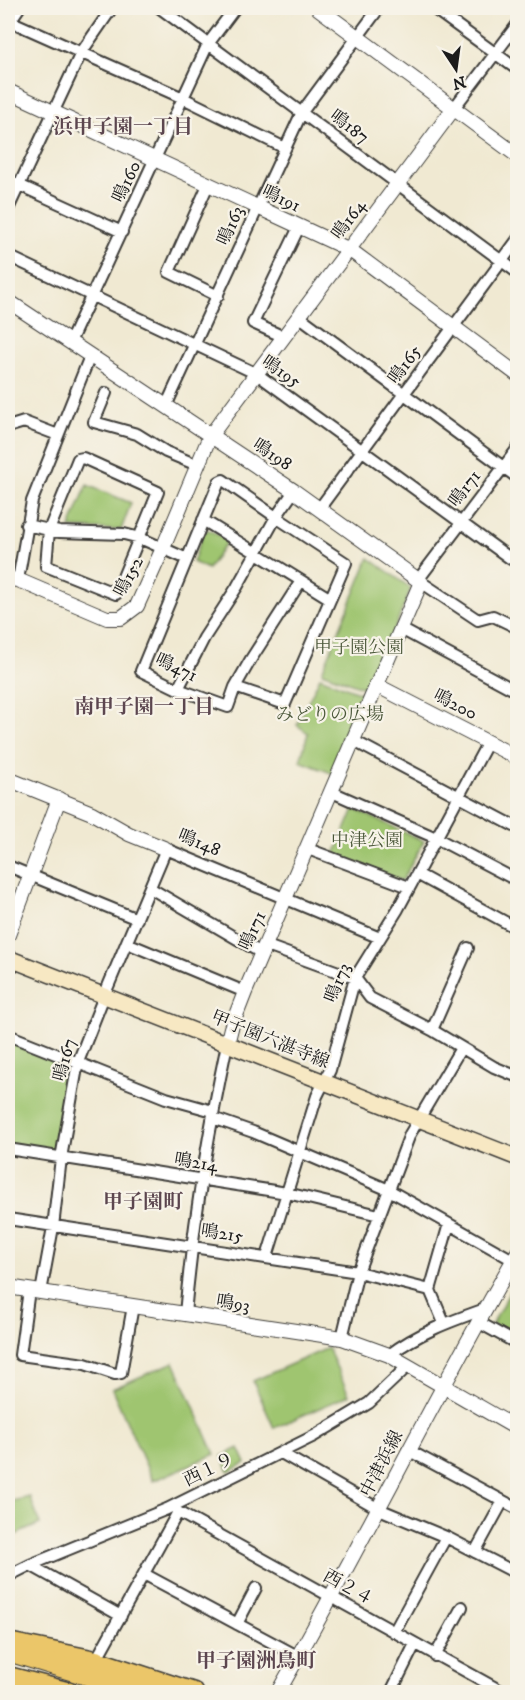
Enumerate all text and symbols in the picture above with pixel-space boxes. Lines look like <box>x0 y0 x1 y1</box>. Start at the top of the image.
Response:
north arrow <box>426 39 486 99</box>
text: N <box>450 71 468 94</box>
street label: 鳴187 <box>325 105 373 149</box>
district label: 浜甲子園一丁目 <box>53 115 193 140</box>
street label: 鳴160 <box>108 158 146 206</box>
street label: 鳴191 <box>258 181 304 217</box>
street label: 鳴164 <box>327 195 371 244</box>
street label: 鳴163 <box>213 203 249 249</box>
street label: 鳴165 <box>384 341 427 389</box>
street label: 鳴195 <box>257 351 305 393</box>
street label: 鳴198 <box>248 434 296 476</box>
street label: 鳴171 <box>444 466 486 512</box>
street label: 鳴152 <box>109 553 149 601</box>
park label: 甲子園公園 <box>314 637 404 659</box>
street label: 鳴471 <box>151 649 201 687</box>
street label: 鳴200 <box>429 685 481 725</box>
district label: 南甲子園一丁目 <box>74 695 214 720</box>
park label: みどりの広場 <box>276 704 384 726</box>
street label: 鳴148 <box>174 825 224 861</box>
park label: 中津公園 <box>331 830 403 852</box>
street label: 鳴171 <box>235 908 271 954</box>
street label: 鳴173 <box>320 960 356 1006</box>
street label: 甲子園六湛寺線 <box>207 1006 333 1074</box>
street label: 鳴167 <box>49 1036 81 1084</box>
street label: 鳴214 <box>173 1149 220 1177</box>
district label: 甲子園町 <box>103 1190 184 1215</box>
street label: 鳴215 <box>200 1220 245 1248</box>
street label: 鳴93 <box>215 1290 251 1318</box>
street label: 中津浜線 <box>356 1427 408 1501</box>
street label: 西１９ <box>180 1448 238 1492</box>
street label: 西２４ <box>319 1565 377 1611</box>
district label: 甲子園洲鳥町 <box>196 1649 317 1674</box>

